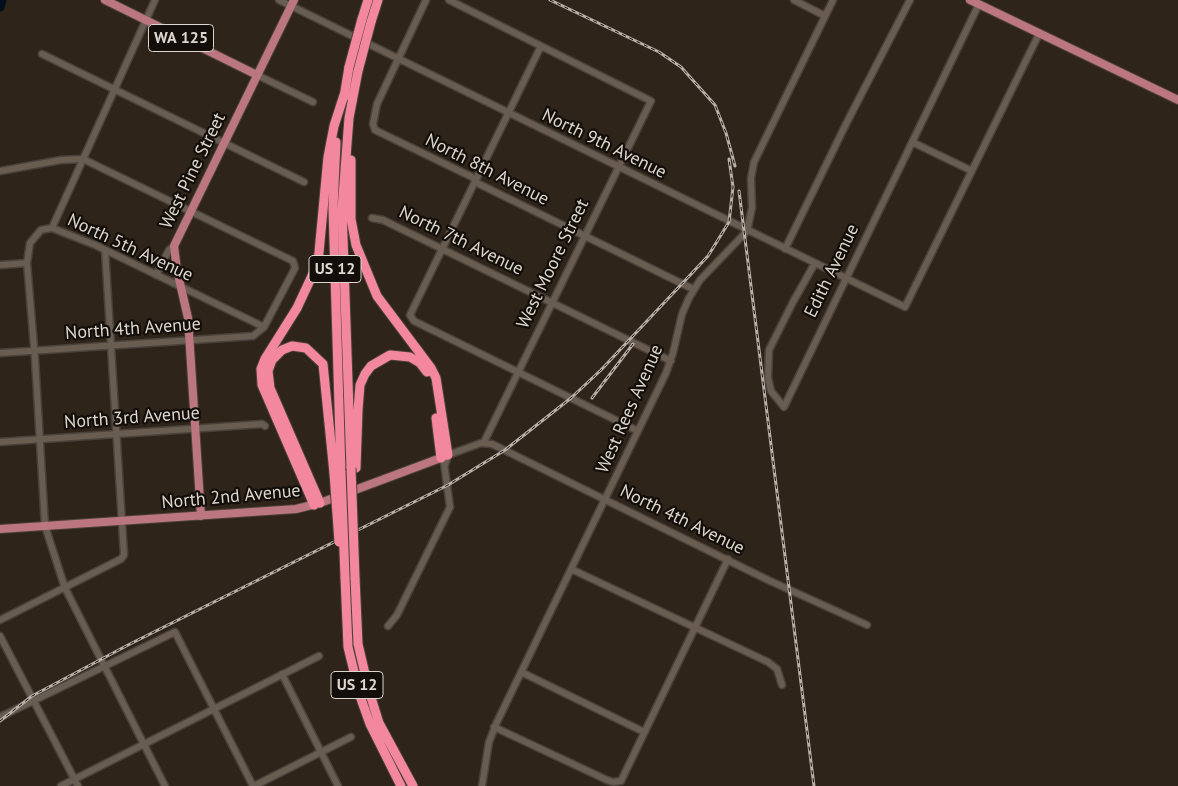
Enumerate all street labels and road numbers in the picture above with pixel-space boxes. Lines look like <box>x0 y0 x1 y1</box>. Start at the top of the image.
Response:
road number: WA 125 <box>148 24 214 52</box>
street label: North 9th Avenue <box>538 104 670 184</box>
street label: West Pine Street <box>156 109 230 233</box>
street label: North 8th Avenue <box>422 130 552 210</box>
street label: West Moore Street <box>512 196 594 332</box>
street label: North 7th Avenue <box>395 202 527 280</box>
street label: North 5th Avenue <box>64 209 196 287</box>
street label: Edith Avenue <box>800 221 864 321</box>
road number: US 12 <box>309 255 361 282</box>
street label: North 4th Avenue <box>64 313 202 345</box>
street label: West Rees Avenue <box>592 341 668 477</box>
street label: North 3rd Avenue <box>64 402 200 434</box>
street label: North 2nd Avenue <box>161 480 301 514</box>
street label: North 4th Avenue <box>616 480 748 560</box>
road number: US 12 <box>331 672 383 698</box>

